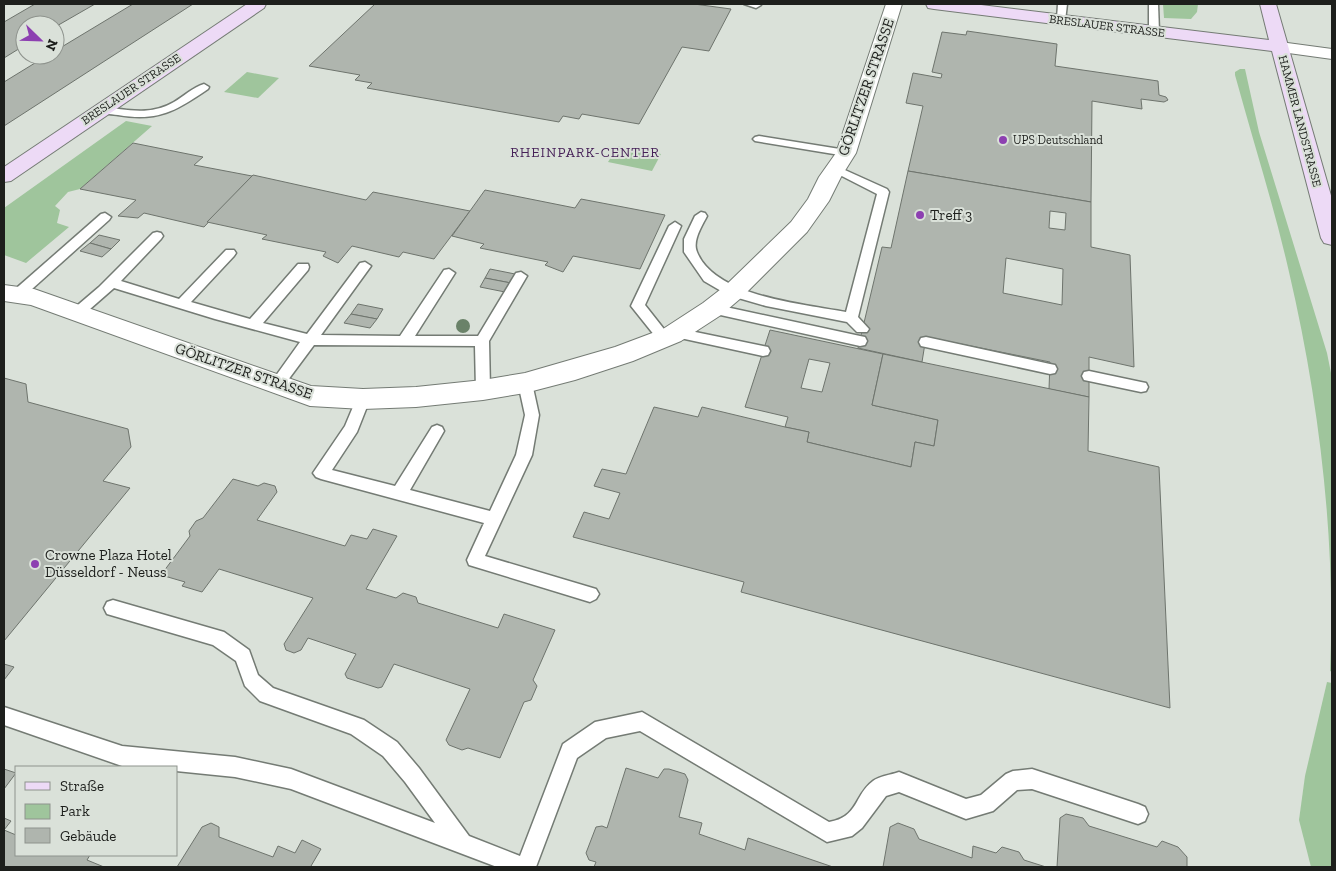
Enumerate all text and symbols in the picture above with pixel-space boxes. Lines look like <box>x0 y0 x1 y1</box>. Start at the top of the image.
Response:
street label: BRESLAUER STRASSE <box>1048 12 1166 40</box>
north arrow <box>15 15 65 65</box>
street label: GÖRLITZER STRASSE <box>834 16 898 158</box>
text: N <box>41 37 61 53</box>
street label: BRESLAUER STRASSE <box>79 51 183 127</box>
street label: HAMMER LANDSTRASSE <box>1276 54 1324 188</box>
place label: UPS Deutschland <box>1013 133 1103 147</box>
marker: UPS Deutschland <box>997 134 1009 146</box>
district label: RHEINPARK-CENTER <box>510 144 660 161</box>
place label: Treff 3 <box>930 206 972 224</box>
marker: Treff 3 <box>914 209 926 221</box>
street label: GÖRLITZER STRASSE <box>173 339 315 403</box>
place label: Crowne Plaza Hotel Düsseldorf - Neuss <box>45 546 172 581</box>
marker: Crowne Plaza Hotel Düsseldorf - Neuss <box>29 558 41 570</box>
legend <box>15 766 178 856</box>
text: Straße <box>60 777 104 795</box>
text: Park <box>60 802 90 820</box>
text: Gebäude <box>60 827 116 845</box>

